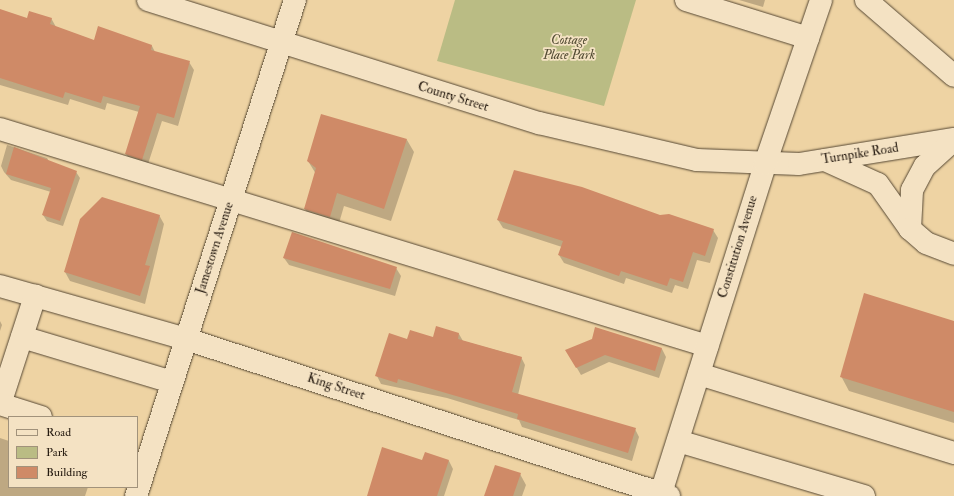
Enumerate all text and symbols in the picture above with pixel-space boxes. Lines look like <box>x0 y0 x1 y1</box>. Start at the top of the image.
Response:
park label: Cottage Place Park <box>543 33 595 64</box>
street label: County Street <box>416 79 490 115</box>
street label: Turnpike Road <box>820 140 900 168</box>
street label: Constitution Avenue <box>715 194 761 300</box>
street label: Jamestown Avenue <box>193 200 237 296</box>
street label: King Street <box>305 370 367 404</box>
legend <box>8 416 138 488</box>
text: Road <box>46 425 71 440</box>
text: Park <box>46 445 68 460</box>
text: Building <box>46 465 87 480</box>

